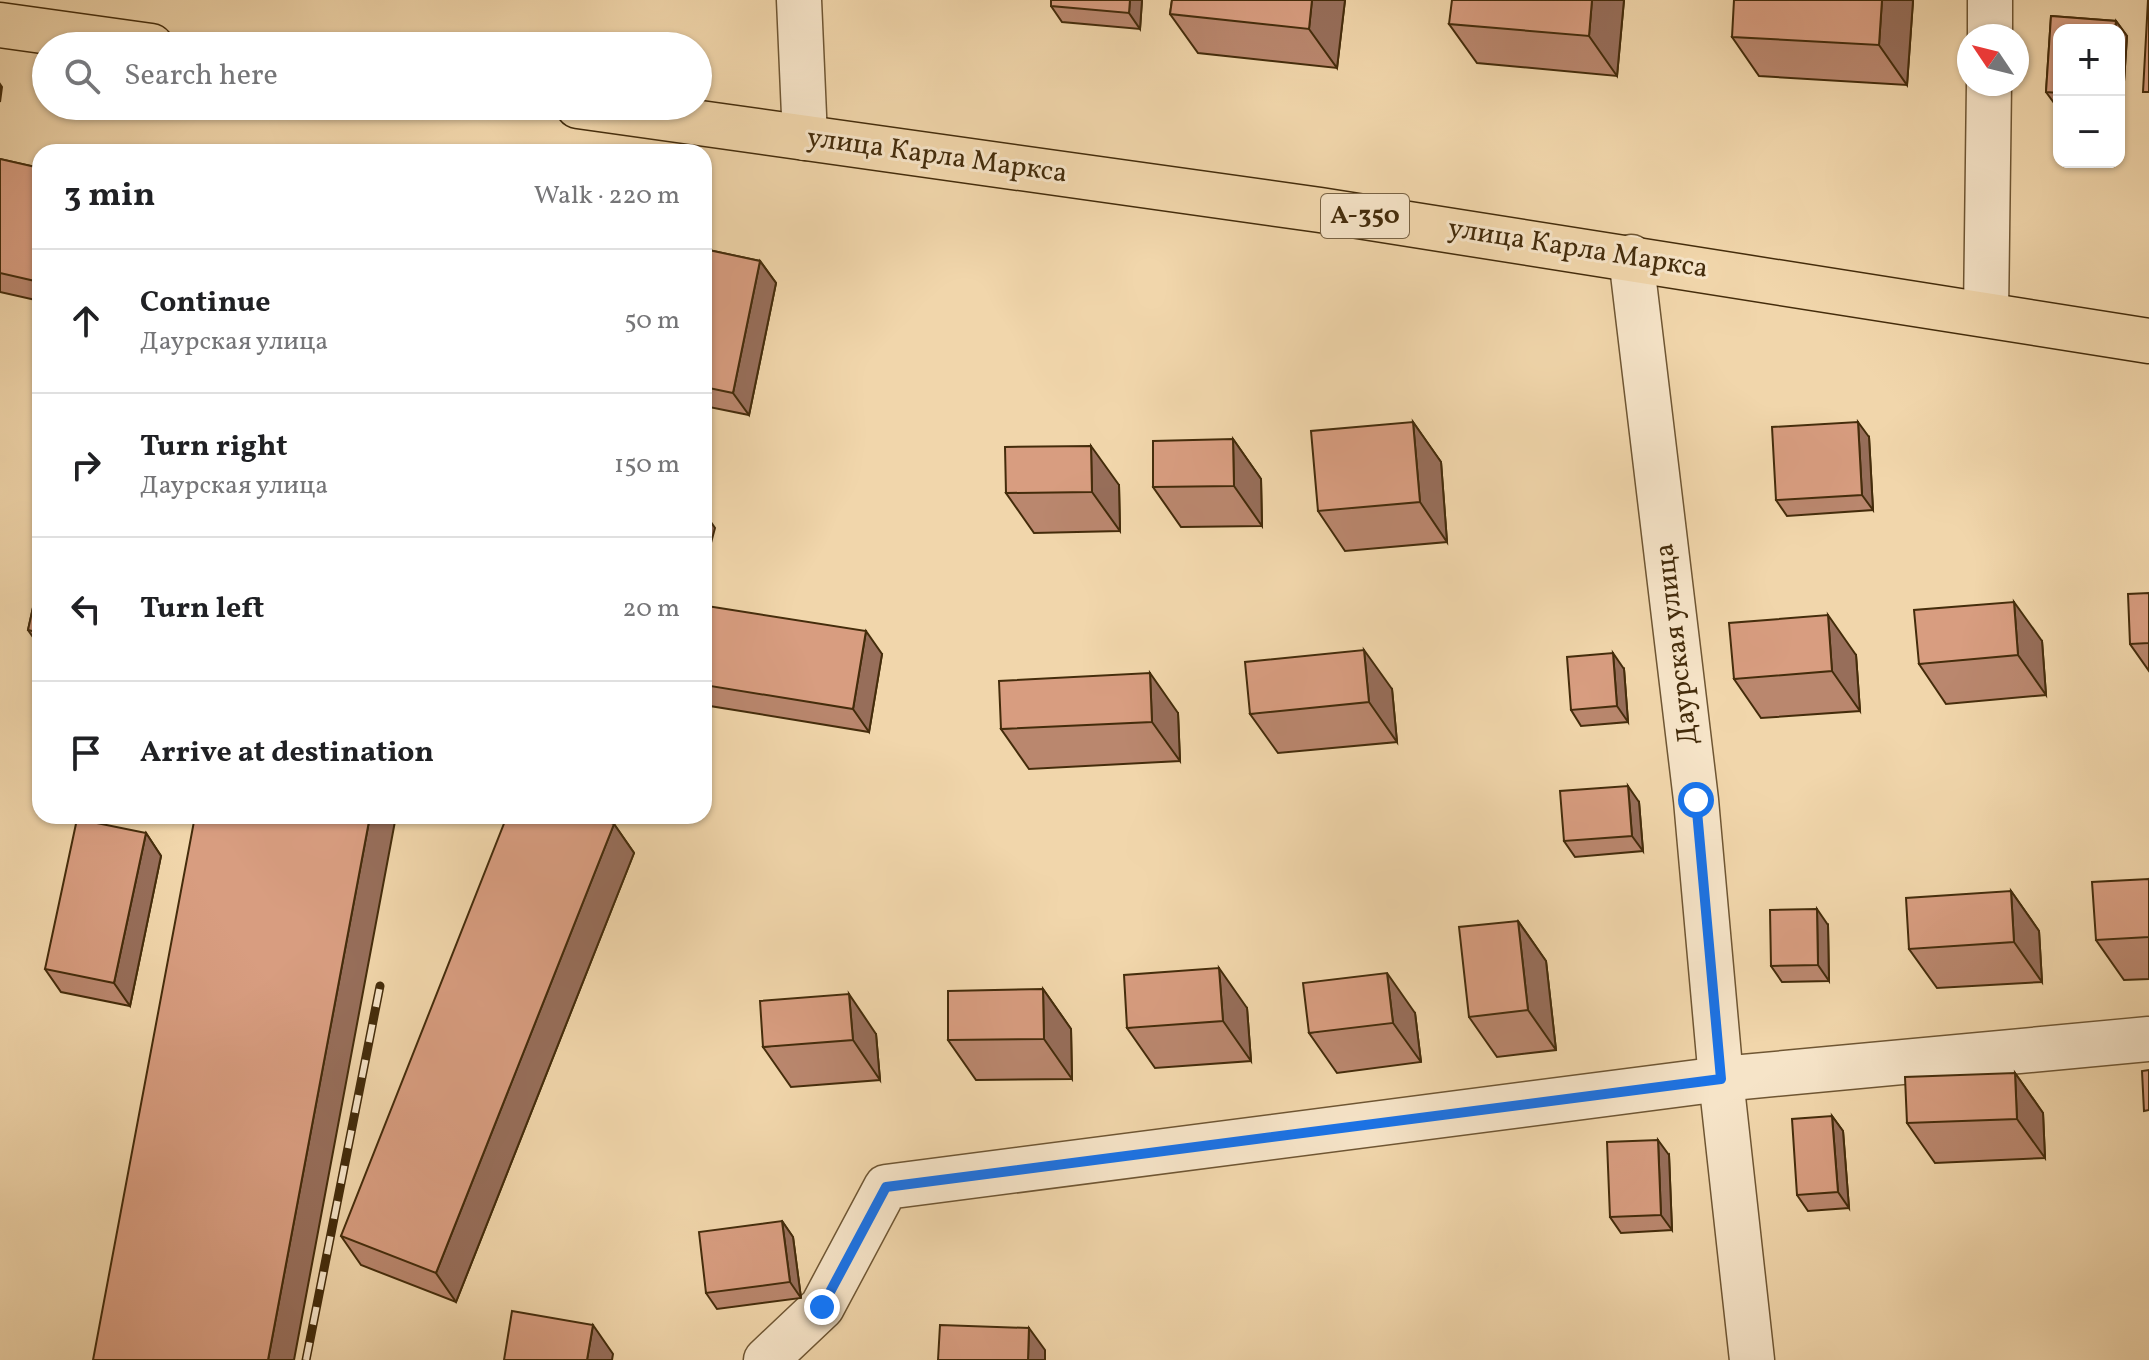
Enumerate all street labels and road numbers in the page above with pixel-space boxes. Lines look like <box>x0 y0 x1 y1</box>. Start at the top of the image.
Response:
street label: улица Карла Маркса <box>804 118 1070 194</box>
road number: А-350 <box>1321 194 1409 238</box>
street label: улица Карла Маркса <box>1445 209 1711 289</box>
street label: Даурская улица <box>1645 541 1709 747</box>

